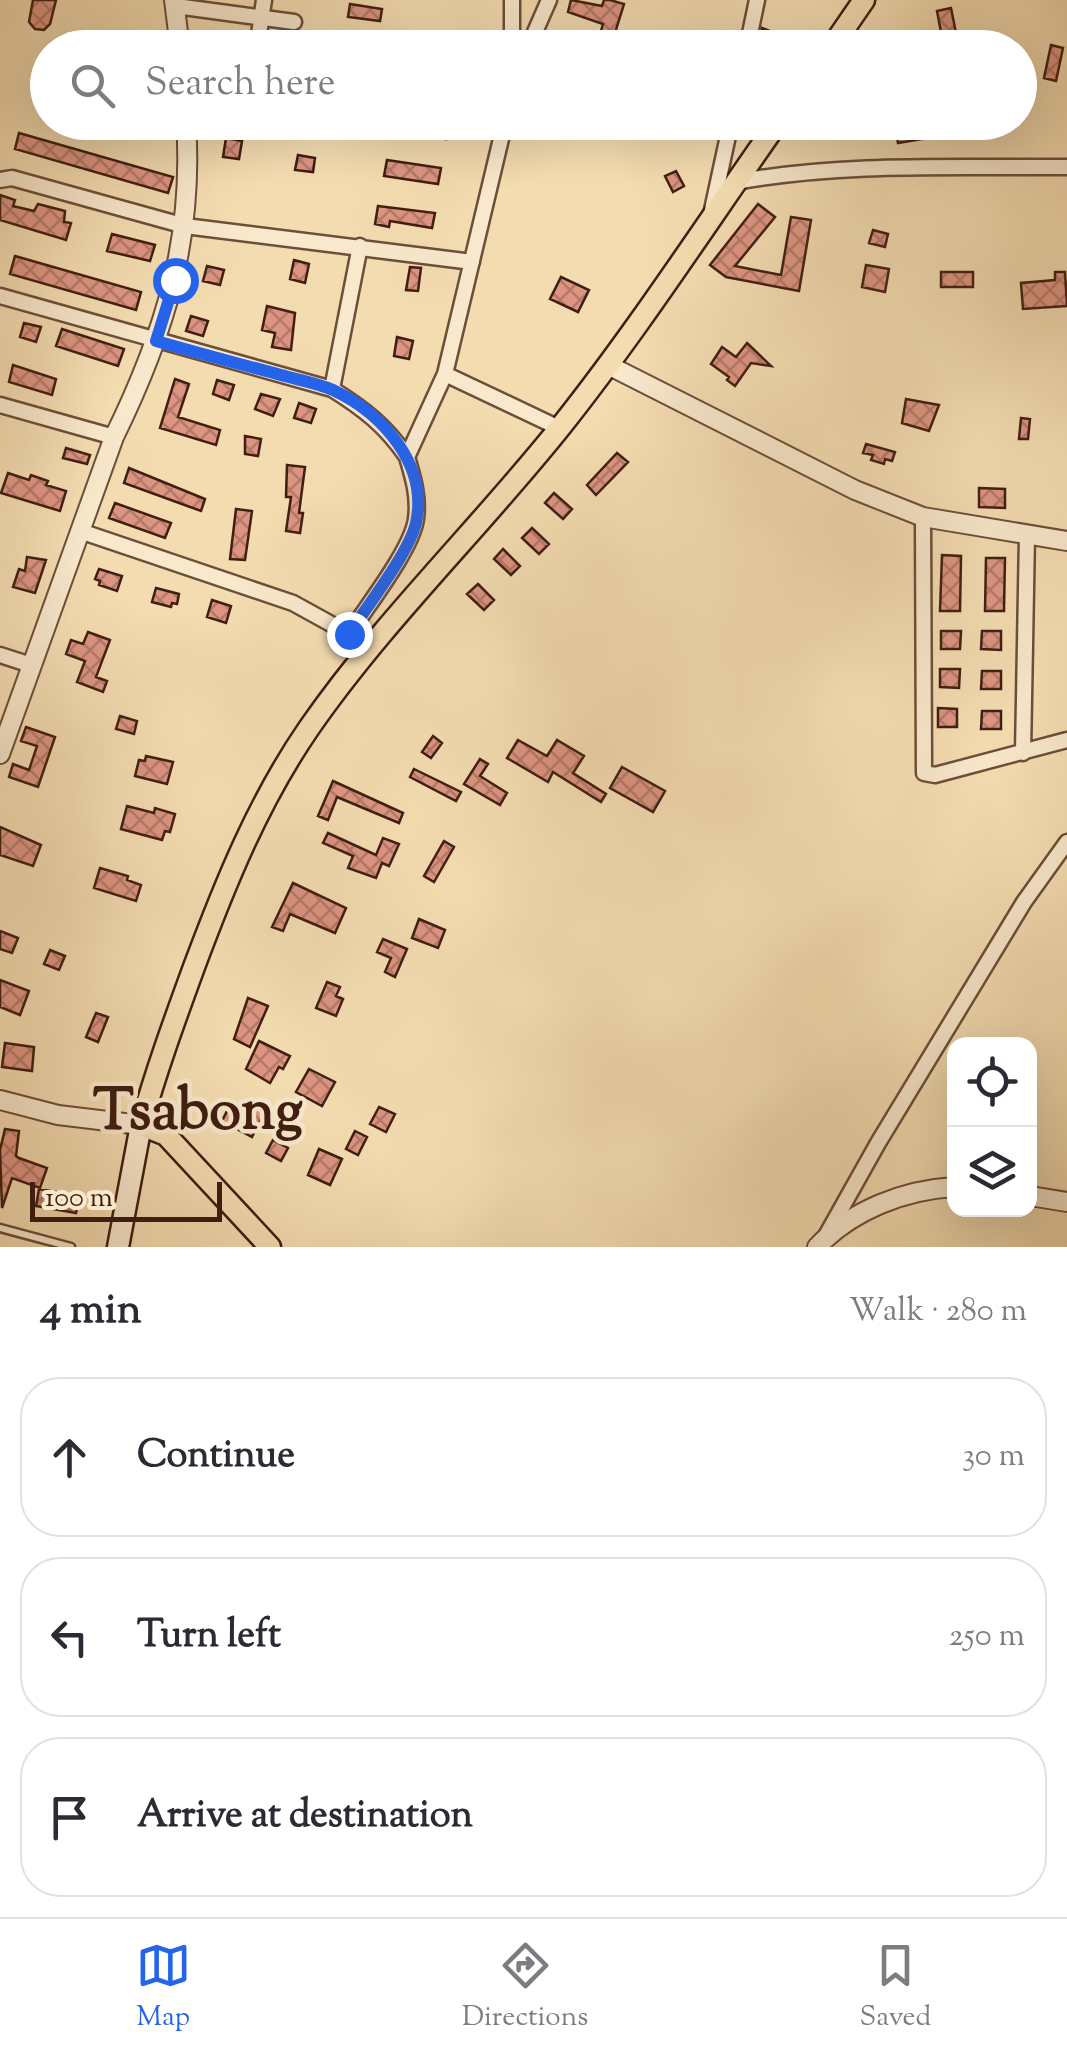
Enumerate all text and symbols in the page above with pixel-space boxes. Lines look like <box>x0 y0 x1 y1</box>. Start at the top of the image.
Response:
search box <box>30 30 1037 140</box>
icon: search <box>65 58 120 113</box>
text: Search here <box>145 58 336 112</box>
route start <box>153 258 199 304</box>
route end <box>327 612 373 658</box>
map controls <box>947 1037 1037 1217</box>
button: locate <box>947 1037 1037 1127</box>
district label: Tsabong <box>93 1072 303 1156</box>
button: layers <box>947 1127 1037 1217</box>
scale bar <box>30 1177 222 1222</box>
text: 100 m <box>45 1179 113 1219</box>
text: 4 min <box>40 1282 142 1342</box>
text: Walk · 280 m <box>849 1289 1027 1335</box>
icon: ahead <box>42 1430 97 1485</box>
text: Continue <box>137 1430 295 1484</box>
text: 30 m <box>962 1434 1025 1480</box>
icon: left <box>42 1610 97 1665</box>
text: Turn left <box>137 1610 281 1664</box>
text: 250 m <box>949 1614 1025 1660</box>
icon: arrive <box>42 1790 97 1845</box>
text: Arrive at destination <box>137 1790 473 1844</box>
tab: Map <box>136 1938 191 2038</box>
tab: Directions <box>462 1938 588 2038</box>
tab: Saved <box>859 1938 931 2038</box>

